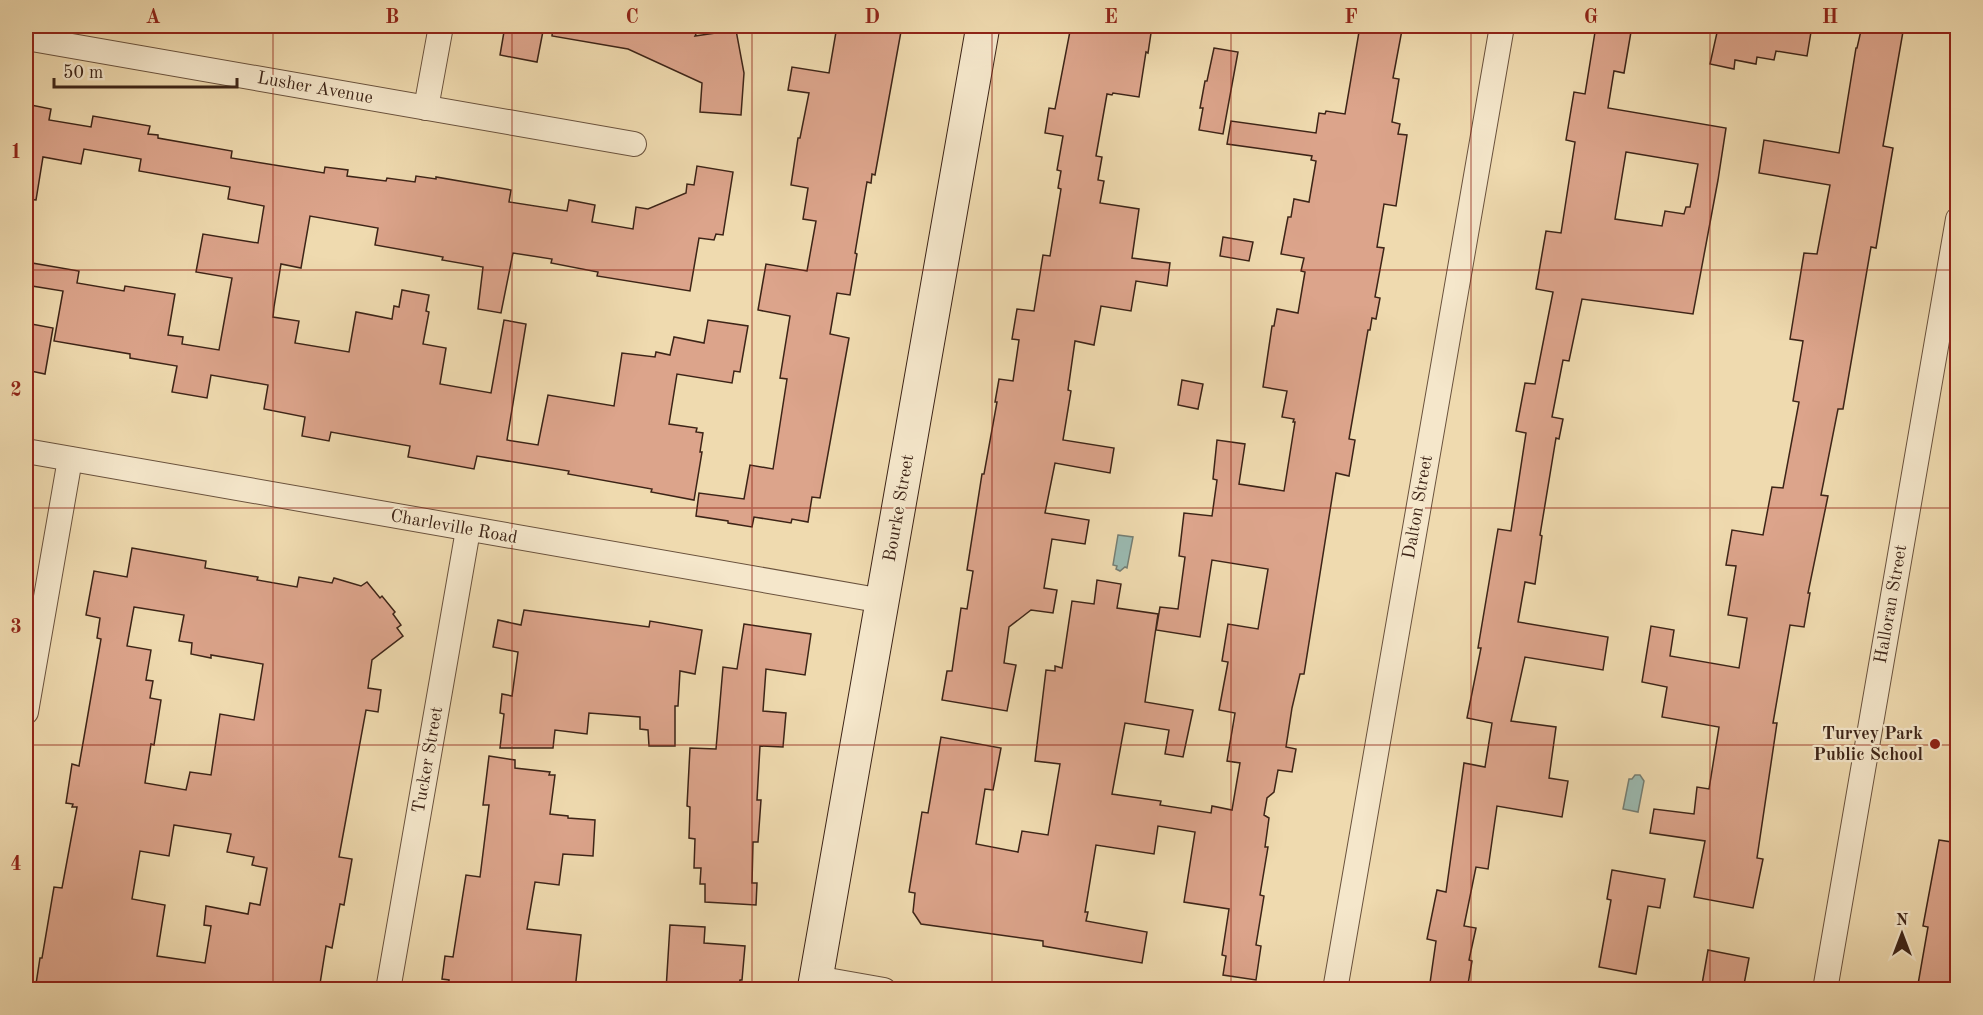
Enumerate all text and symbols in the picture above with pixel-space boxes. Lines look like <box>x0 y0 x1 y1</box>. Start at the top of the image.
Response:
text: A <box>145 8 161 28</box>
text: B <box>385 8 399 28</box>
text: C <box>625 8 639 28</box>
text: D <box>864 8 880 28</box>
text: E <box>1104 8 1118 28</box>
text: F <box>1344 8 1358 28</box>
text: G <box>1584 8 1598 28</box>
text: H <box>1822 8 1838 28</box>
scale bar <box>54 51 237 89</box>
text: 50 m <box>63 64 103 82</box>
street label: Lusher Avenue <box>256 69 374 107</box>
text: 1 <box>10 143 22 163</box>
text: 2 <box>10 381 22 401</box>
street label: Bourke Street <box>881 453 917 563</box>
street label: Dalton Street <box>1400 453 1436 561</box>
street label: Charleville Road <box>389 507 519 547</box>
street label: Halloran Street <box>1872 543 1910 665</box>
text: 3 <box>10 618 22 638</box>
street label: Tucker Street <box>410 705 446 815</box>
place label: Turvey Park Public School <box>1813 725 1923 764</box>
marker: Turvey Park Public School <box>1928 737 1942 751</box>
text: 4 <box>10 855 22 875</box>
north arrow <box>1872 904 1932 964</box>
text: N <box>1896 913 1909 929</box>

